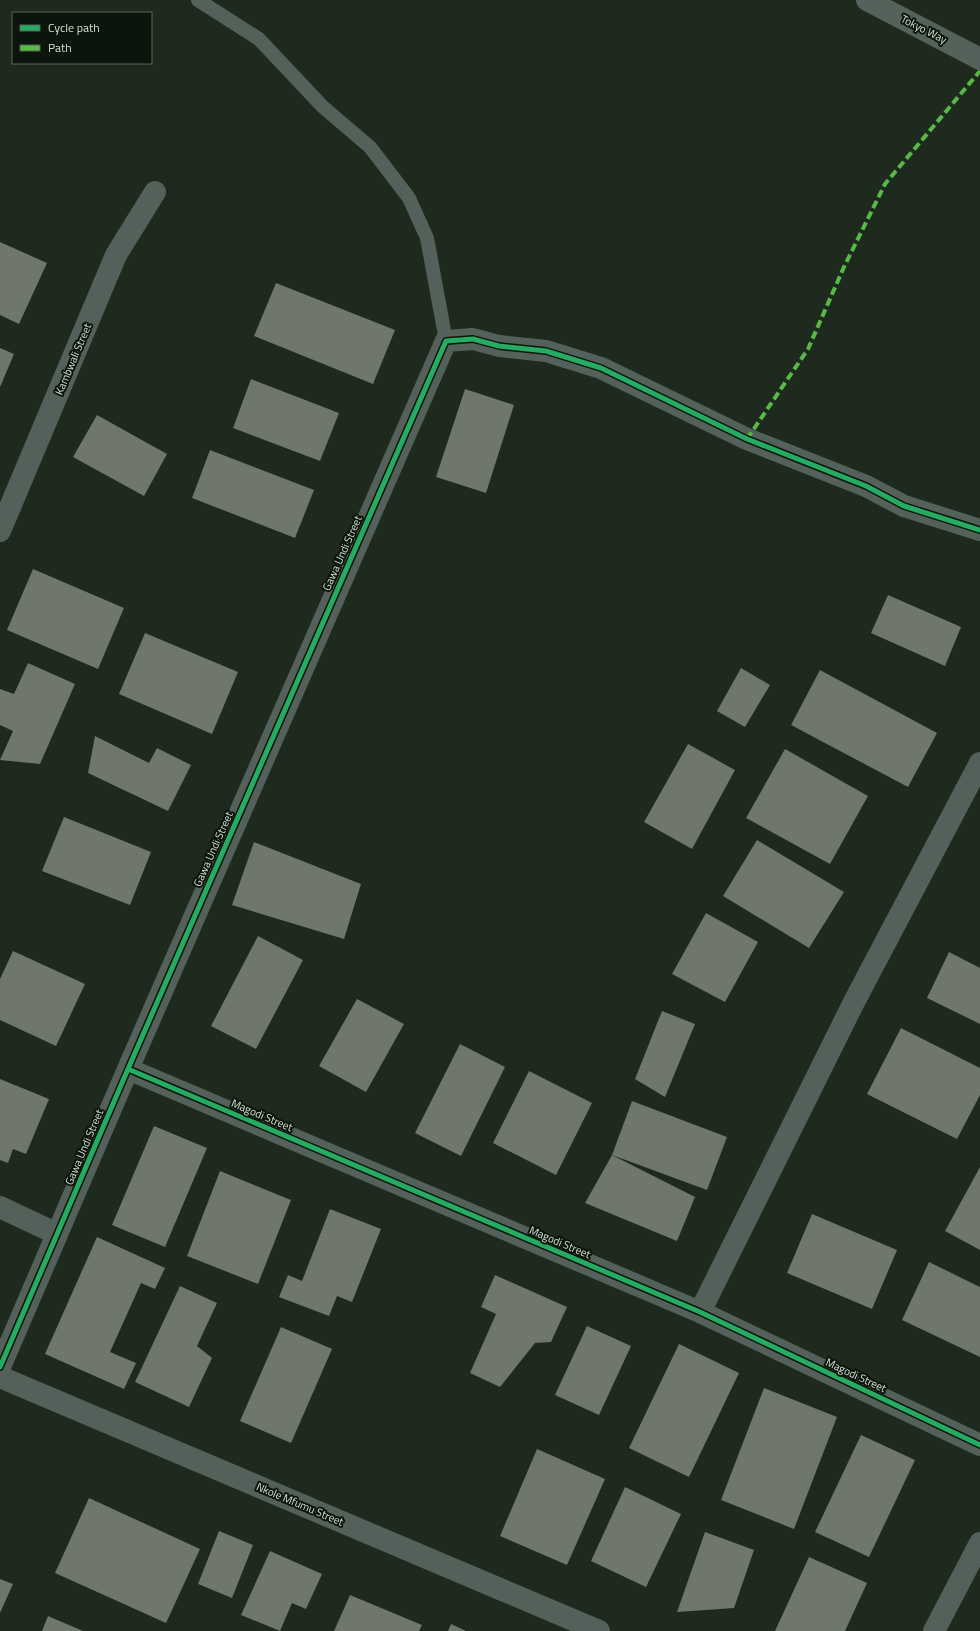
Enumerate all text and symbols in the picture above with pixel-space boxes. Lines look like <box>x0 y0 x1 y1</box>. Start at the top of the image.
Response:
street label: Tokyo Way <box>898 11 950 48</box>
legend <box>12 12 152 64</box>
text: Cycle path <box>48 18 100 37</box>
text: Path <box>48 38 72 57</box>
street label: Kambwali Street <box>51 321 95 397</box>
street label: Gawa Undi Street <box>318 513 366 593</box>
street label: Gawa Undi Street <box>189 809 237 889</box>
street label: Magodi Street <box>229 1095 295 1135</box>
street label: Gawa Undi Street <box>61 1107 107 1187</box>
street label: Magodi Street <box>527 1222 593 1262</box>
street label: Magodi Street <box>823 1354 889 1396</box>
street label: Nkole Mfumu Street <box>254 1478 346 1530</box>

